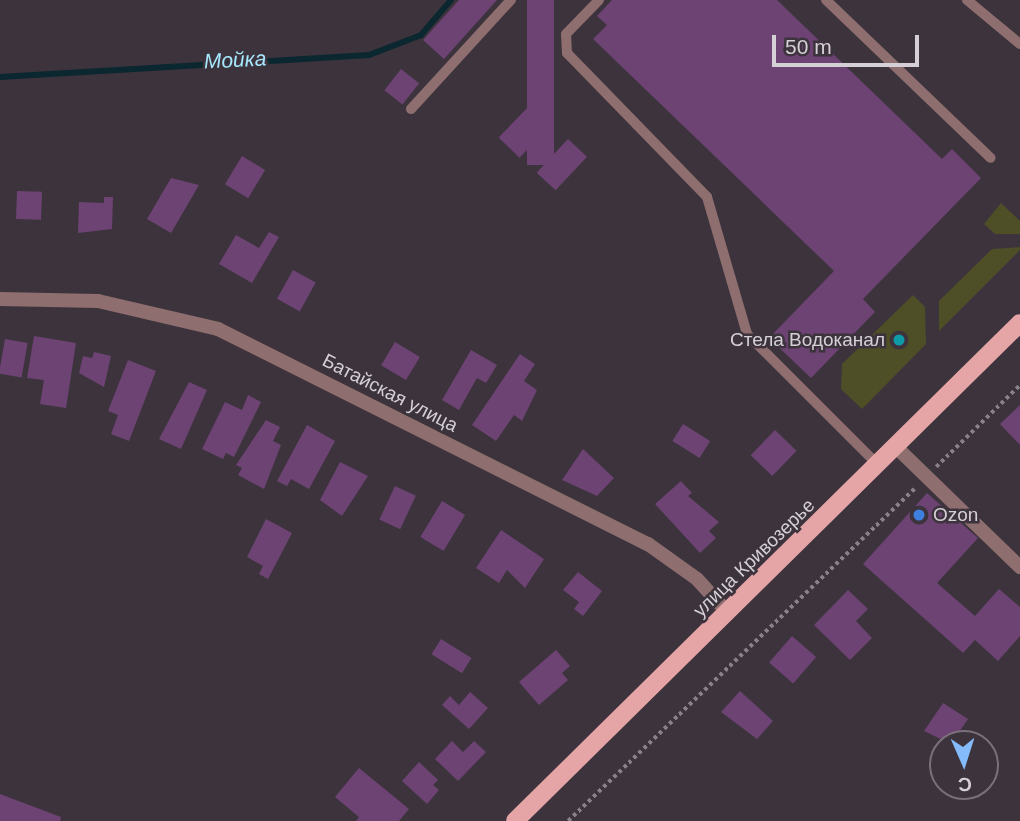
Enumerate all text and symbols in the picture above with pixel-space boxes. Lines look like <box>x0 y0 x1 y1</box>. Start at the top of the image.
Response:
scale bar <box>775 21 922 65</box>
text: 50 m <box>785 35 832 58</box>
water label: Мойка <box>203 46 267 74</box>
place label: Стела Водоканал <box>730 329 885 351</box>
marker: Стела Водоканал <box>891 332 907 348</box>
street label: Батайская улица <box>318 349 462 437</box>
street label: улица Кривозерье <box>689 494 819 622</box>
place label: Ozon <box>933 504 978 526</box>
marker: Ozon <box>911 507 927 523</box>
north arrow <box>929 730 999 800</box>
text: С <box>958 774 972 795</box>

